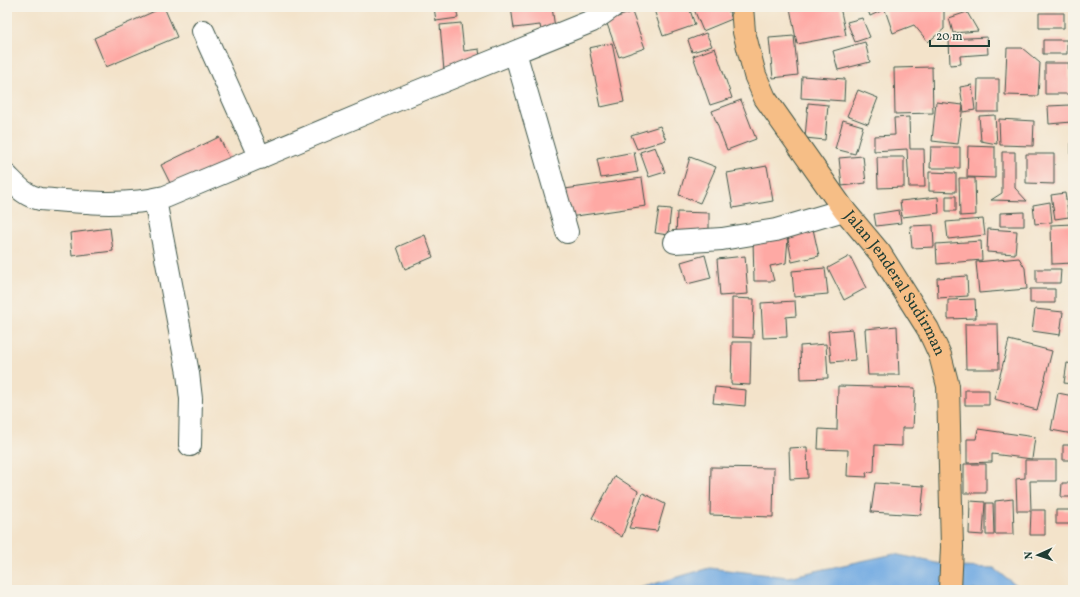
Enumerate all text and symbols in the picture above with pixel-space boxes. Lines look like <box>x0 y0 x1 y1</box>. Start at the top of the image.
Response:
scale bar <box>930 22 989 48</box>
text: 20 m <box>936 29 963 45</box>
street label: Jalan Jenderal Sudirman <box>838 206 950 360</box>
north arrow <box>1018 535 1058 575</box>
text: N <box>1022 551 1037 560</box>

